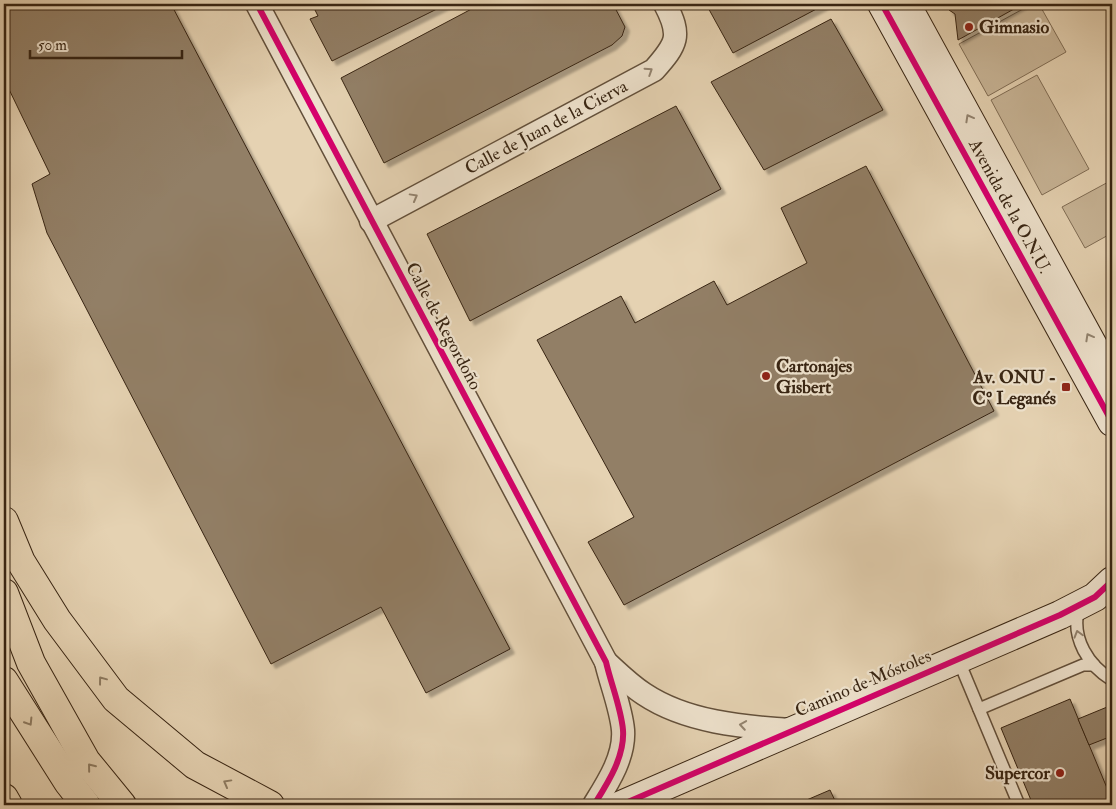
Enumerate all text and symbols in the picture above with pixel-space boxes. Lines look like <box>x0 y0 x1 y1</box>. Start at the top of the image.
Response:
place label: Gimnasio <box>979 16 1049 39</box>
marker: Gimnasio <box>963 21 975 33</box>
scale bar <box>30 28 182 60</box>
text: 50 m <box>38 36 67 55</box>
one-way arrow <box>644 68 653 77</box>
street label: Calle de Juan de la Cierva <box>461 75 632 180</box>
one-way arrow <box>965 114 975 123</box>
street label: Avenida de la O.N.U. <box>963 134 1056 277</box>
one-way arrow <box>408 194 417 204</box>
street label: Calle de Regordoño <box>400 259 487 394</box>
one-way arrow <box>1085 333 1095 342</box>
place label: Cartonajes Gisbert <box>776 355 852 399</box>
place label: Av. ONU - Cº Leganés <box>973 366 1056 410</box>
marker: Cartonajes Gisbert <box>760 370 772 382</box>
marker: Av. ONU - Cº Leganés <box>1060 381 1072 393</box>
one-way arrow <box>1074 630 1084 639</box>
street label: Camino de Móstoles <box>792 644 935 722</box>
one-way arrow <box>99 676 108 686</box>
one-way arrow <box>23 717 33 726</box>
one-way arrow <box>739 721 747 731</box>
place label: Supercor <box>985 762 1050 785</box>
one-way arrow <box>88 764 97 773</box>
marker: Supercor <box>1054 767 1066 779</box>
one-way arrow <box>223 779 232 789</box>

